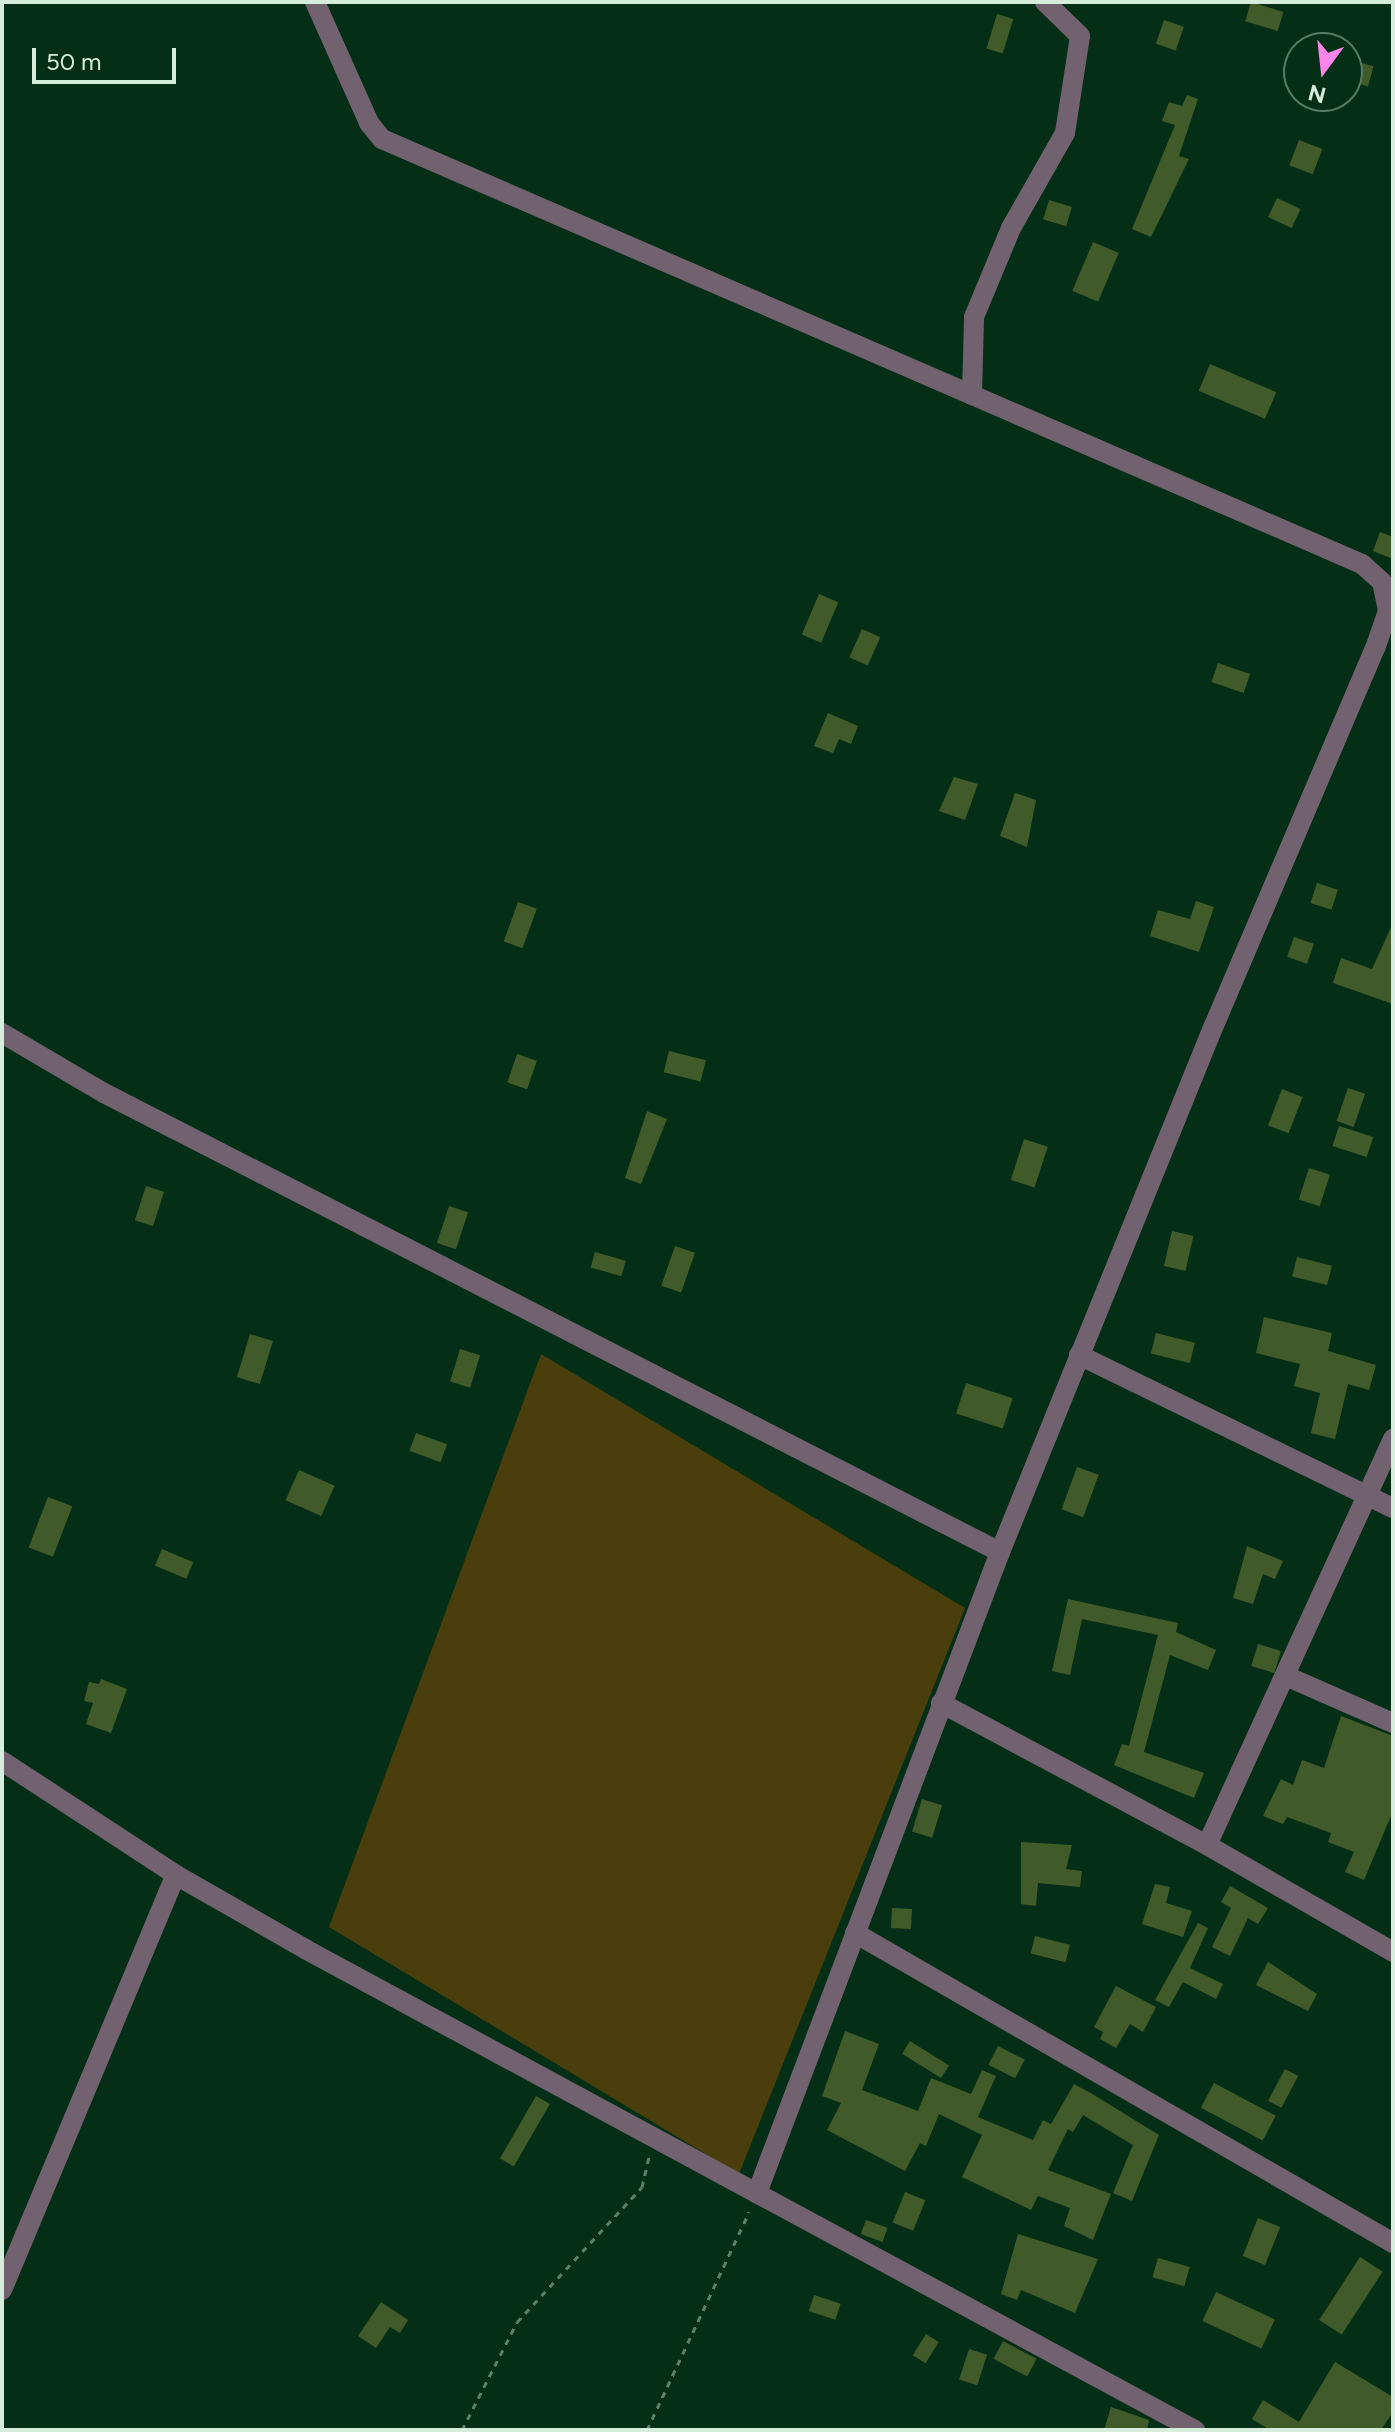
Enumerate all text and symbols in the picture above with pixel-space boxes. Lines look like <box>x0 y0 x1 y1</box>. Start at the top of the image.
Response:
scale bar <box>36 32 180 82</box>
north arrow <box>1283 32 1363 112</box>
text: 50 m <box>46 47 102 76</box>
text: N <box>1305 78 1329 109</box>

